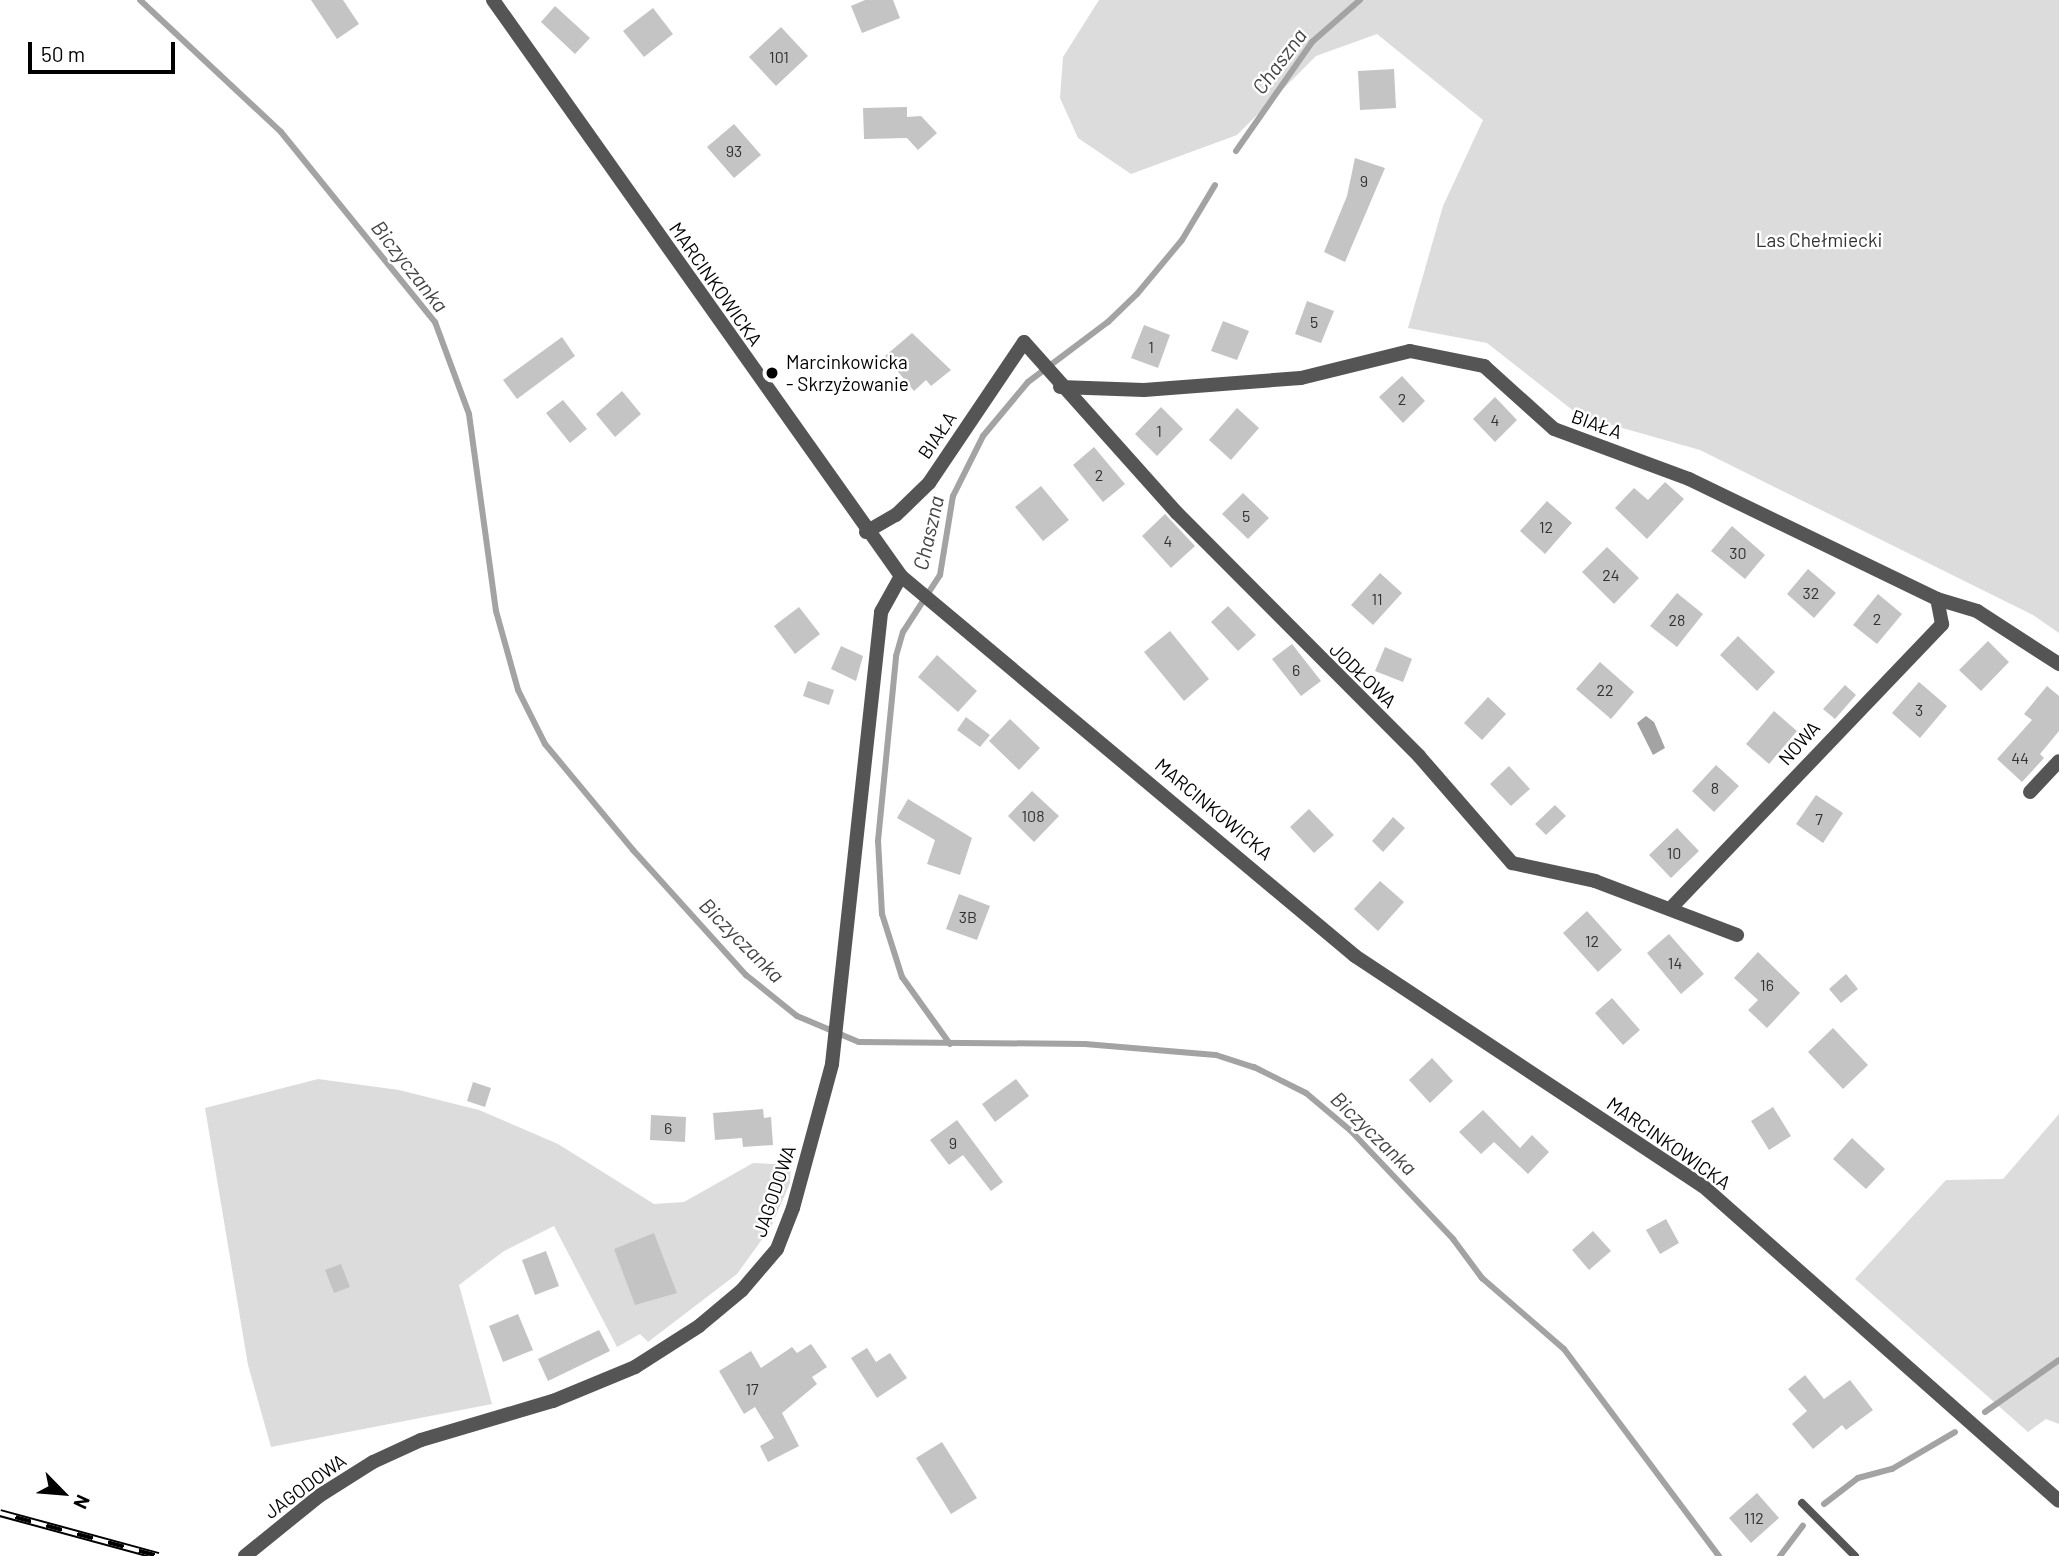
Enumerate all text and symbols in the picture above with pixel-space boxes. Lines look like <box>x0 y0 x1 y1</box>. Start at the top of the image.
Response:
water label: Chaszna <box>1246 23 1312 99</box>
scale bar <box>32 28 178 72</box>
text: 50 m <box>41 41 85 66</box>
house number: 101 <box>769 47 789 67</box>
house number: 93 <box>726 141 742 161</box>
house number: 9 <box>1360 171 1368 191</box>
water label: Biczyczanka <box>366 215 454 317</box>
street label: MARCINKOWICKA <box>665 218 767 350</box>
park label: Las Chełmiecki <box>1756 229 1882 251</box>
house number: 5 <box>1310 312 1318 332</box>
house number: 1 <box>1148 337 1154 357</box>
place label: Marcinkowicka - Skrzyżowanie <box>786 351 909 395</box>
marker: Marcinkowicka - Skrzyżowanie <box>764 365 780 381</box>
house number: 2 <box>1398 389 1406 409</box>
street label: BIAŁA <box>1569 404 1625 444</box>
street label: BIAŁA <box>913 407 961 463</box>
house number: 4 <box>1491 410 1499 430</box>
house number: 1 <box>1156 421 1162 441</box>
house number: 2 <box>1095 465 1103 485</box>
water label: Chaszna <box>907 493 949 573</box>
house number: 5 <box>1242 506 1250 526</box>
house number: 12 <box>1539 517 1553 537</box>
house number: 4 <box>1164 531 1172 551</box>
house number: 30 <box>1729 543 1747 563</box>
house number: 24 <box>1602 565 1620 585</box>
house number: 32 <box>1803 583 1819 603</box>
house number: 11 <box>1371 589 1383 609</box>
house number: 2 <box>1873 609 1881 629</box>
house number: 28 <box>1669 610 1685 630</box>
street label: JODŁOWA <box>1325 638 1401 712</box>
house number: 6 <box>1292 660 1300 680</box>
house number: 22 <box>1596 680 1614 700</box>
house number: 3 <box>1915 700 1923 720</box>
street label: NOWA <box>1773 716 1825 770</box>
house number: 44 <box>2011 748 2029 768</box>
street label: MARCINKOWICKA <box>1151 753 1277 865</box>
house number: 8 <box>1711 778 1719 798</box>
house number: 108 <box>1022 806 1044 826</box>
house number: 7 <box>1815 809 1823 829</box>
house number: 10 <box>1667 843 1681 863</box>
water label: Biczyczanka <box>694 892 790 988</box>
house number: 3B <box>959 907 977 927</box>
house number: 12 <box>1585 931 1599 951</box>
house number: 14 <box>1668 953 1682 973</box>
house number: 16 <box>1760 975 1774 995</box>
water label: Biczyczanka <box>1326 1086 1422 1180</box>
street label: MARCINKOWICKA <box>1603 1092 1735 1194</box>
house number: 6 <box>664 1118 672 1138</box>
house number: 9 <box>949 1133 957 1153</box>
street label: JAGODOWA <box>748 1142 800 1240</box>
house number: 17 <box>745 1379 759 1399</box>
street label: JAGODOWA <box>260 1449 350 1523</box>
north arrow <box>28 1458 98 1528</box>
text: N <box>69 1491 96 1513</box>
house number: 112 <box>1744 1508 1764 1528</box>

